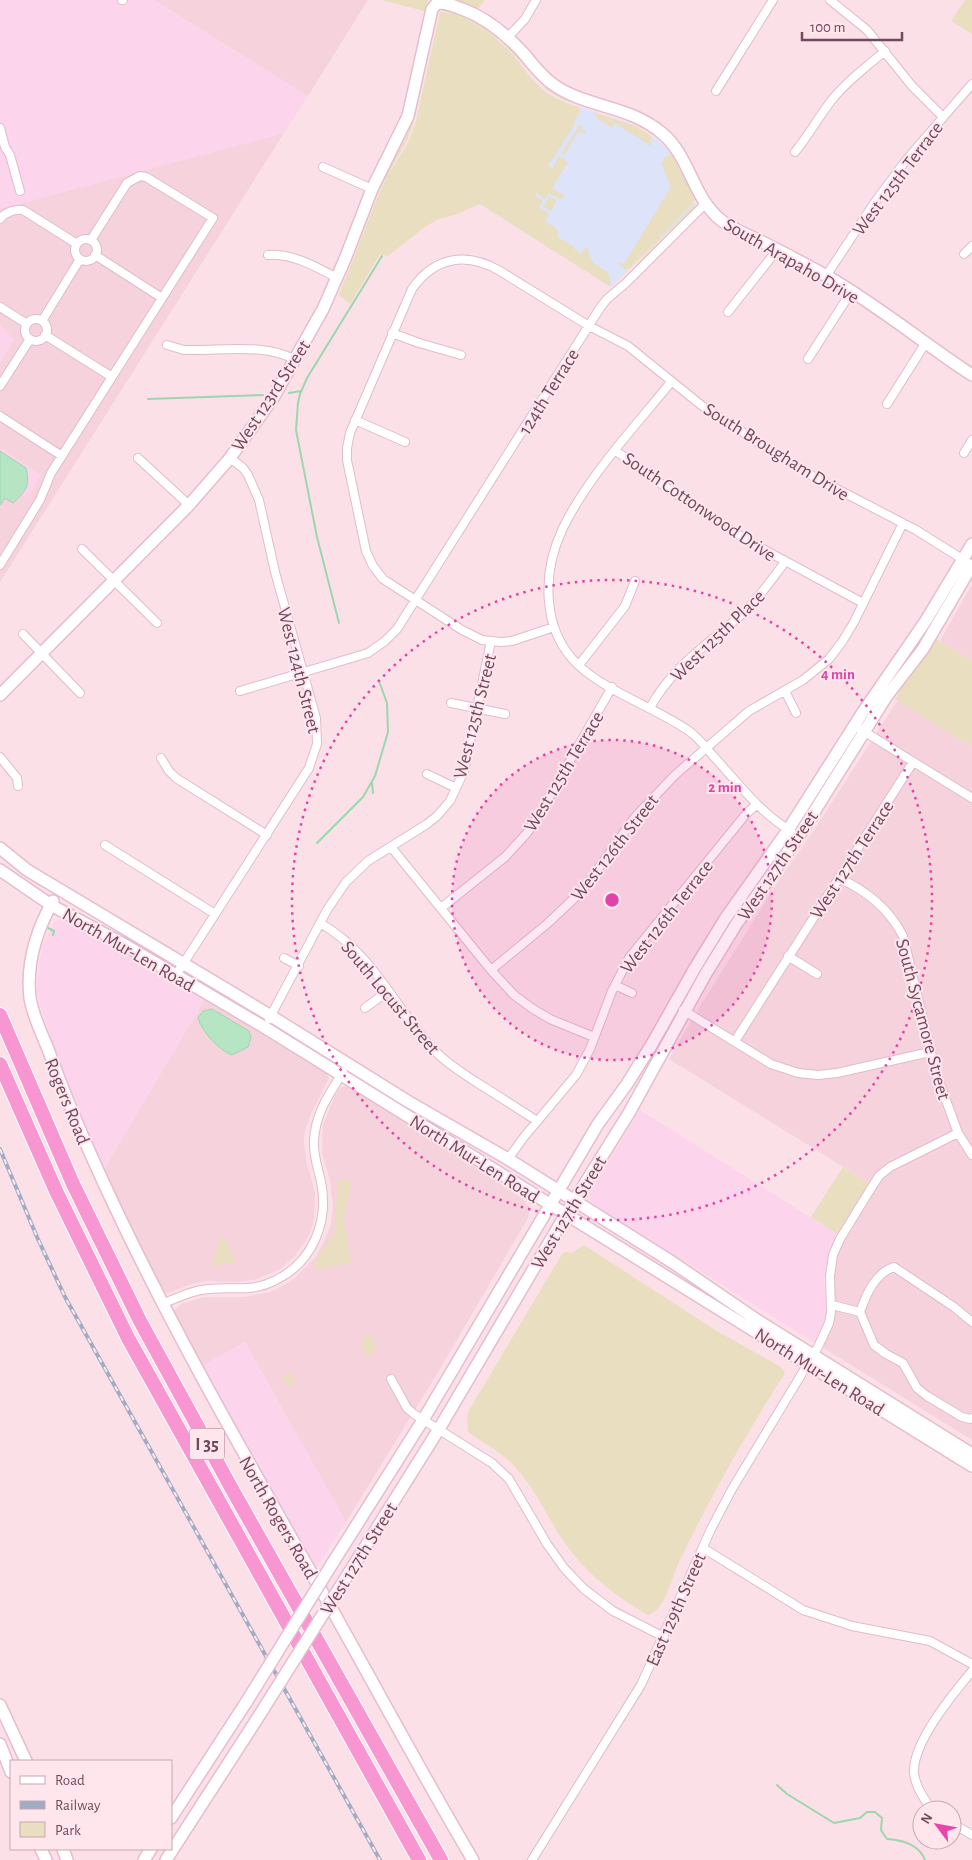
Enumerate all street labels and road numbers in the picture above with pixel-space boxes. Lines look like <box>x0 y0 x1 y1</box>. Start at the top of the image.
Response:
street label: West 125th Terrace <box>849 118 947 239</box>
street label: South Arapaho Drive <box>720 215 862 308</box>
street label: West 123rd Street <box>228 337 314 455</box>
street label: 124th Terrace <box>515 346 583 438</box>
street label: South Brougham Drive <box>700 400 852 505</box>
street label: South Cottonwood Drive <box>619 449 779 565</box>
street label: West 125th Place <box>667 587 769 686</box>
street label: West 124th Street <box>274 605 323 735</box>
street label: West 125th Street <box>451 652 500 781</box>
street label: West 125th Terrace <box>521 708 608 835</box>
street label: West 126th Street <box>568 791 662 905</box>
street label: West 127th Terrace <box>807 797 898 922</box>
street label: West 127th Street <box>735 807 822 924</box>
street label: West 126th Terrace <box>617 857 717 977</box>
street label: North Mur-Len Road <box>59 905 198 996</box>
street label: South Sycamore Street <box>892 937 953 1102</box>
street label: South Locust Street <box>337 938 443 1058</box>
street label: Rogers Road <box>41 1056 93 1148</box>
street label: North Mur-Len Road <box>406 1112 543 1207</box>
street label: West 127th Street <box>528 1153 610 1273</box>
street label: North Mur-Len Road <box>751 1325 888 1420</box>
road number: I 35 <box>190 1428 224 1460</box>
street label: North Rogers Road <box>235 1453 321 1582</box>
street label: West 127th Street <box>317 1499 401 1618</box>
street label: East 129th Street <box>643 1550 710 1669</box>

